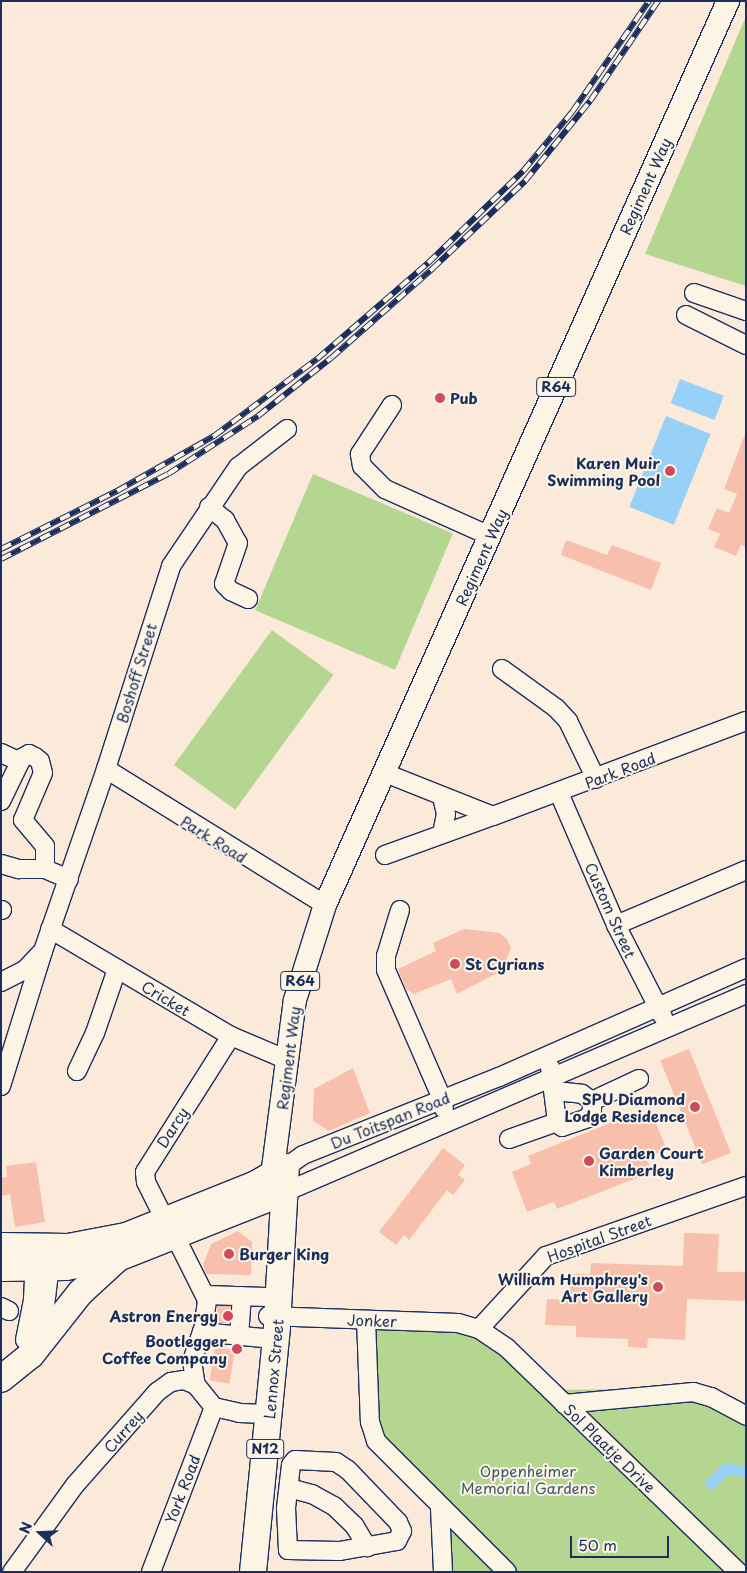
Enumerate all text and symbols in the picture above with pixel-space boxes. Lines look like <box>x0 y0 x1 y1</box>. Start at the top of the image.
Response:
street label: Regiment Way <box>616 135 674 237</box>
road number: R64 <box>536 376 576 398</box>
place label: Pub <box>450 389 478 407</box>
marker: Pub <box>434 392 446 404</box>
place label: Karen Muir Swimming Pool <box>546 453 660 488</box>
marker: Karen Muir Swimming Pool <box>664 465 676 477</box>
street label: Regiment Way <box>452 506 510 608</box>
street label: Boshoff Street <box>112 621 160 725</box>
street label: Park Road <box>582 748 658 792</box>
street label: Park Road <box>178 812 250 866</box>
street label: Custom Street <box>582 859 640 961</box>
place label: St Cyrians <box>465 955 544 973</box>
marker: St Cyrians <box>449 958 461 970</box>
road number: R64 <box>280 969 320 992</box>
street label: Cricket <box>139 977 193 1019</box>
street label: Regiment Way <box>273 1005 303 1111</box>
street label: Du Toitspan Road <box>327 1088 453 1152</box>
place label: SPU Diamond Lodge Residence <box>564 1089 685 1124</box>
marker: SPU Diamond Lodge Residence <box>689 1101 701 1113</box>
street label: Darcy <box>152 1103 192 1151</box>
place label: Garden Court Kimberley <box>599 1143 704 1178</box>
marker: Garden Court Kimberley <box>583 1155 595 1167</box>
street label: Hospital Street <box>544 1211 654 1265</box>
place label: Burger King <box>239 1245 329 1263</box>
marker: Burger King <box>223 1248 235 1260</box>
place label: William Humphrey's Art Gallery <box>497 1269 648 1304</box>
marker: William Humphrey's Art Gallery <box>652 1281 664 1293</box>
place label: Astron Energy <box>109 1307 218 1325</box>
marker: Astron Energy <box>222 1310 234 1322</box>
street label: Jonker <box>347 1310 397 1330</box>
street label: Lennox Street <box>260 1318 286 1420</box>
place label: Bootlegger Coffee Company <box>100 1331 227 1366</box>
marker: Bootlegger Coffee Company <box>231 1343 243 1355</box>
street label: Sol Plaatje Drive <box>561 1400 659 1496</box>
street label: Currey <box>100 1406 146 1456</box>
road number: N12 <box>245 1438 285 1460</box>
street label: York Road <box>161 1452 203 1526</box>
park label: Oppenheimer Memorial Gardens <box>461 1461 595 1496</box>
north arrow <box>15 1508 65 1558</box>
text: N <box>14 1519 37 1537</box>
scale bar <box>572 1526 671 1558</box>
text: 50 m <box>578 1533 617 1556</box>

